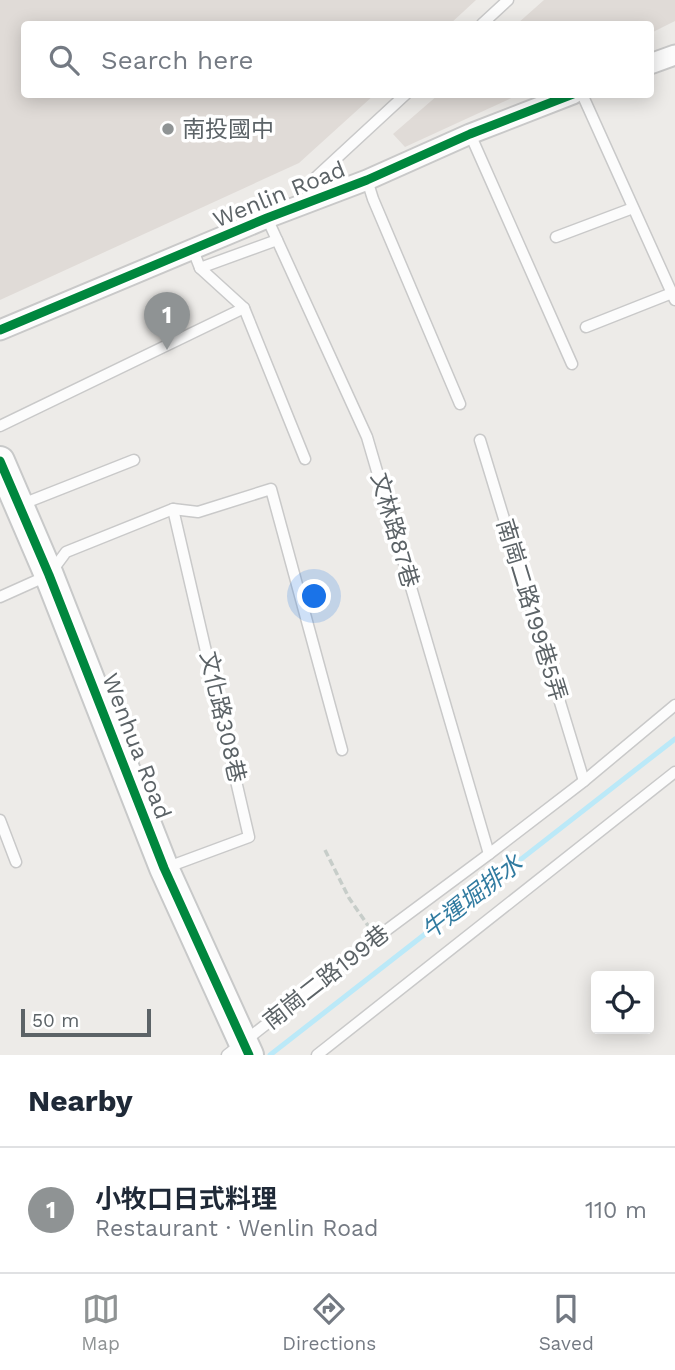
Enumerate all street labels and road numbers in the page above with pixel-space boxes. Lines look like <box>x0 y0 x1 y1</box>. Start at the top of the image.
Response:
street label: Wenlin Road <box>209 156 349 233</box>
street label: 文林路87巷 <box>365 470 424 591</box>
street label: 南崗二路199巷5弄 <box>491 516 572 704</box>
street label: 文化路308巷 <box>194 649 251 785</box>
street label: Wenhua Road <box>96 670 177 823</box>
street label: 南崗二路199巷 <box>258 920 395 1035</box>

